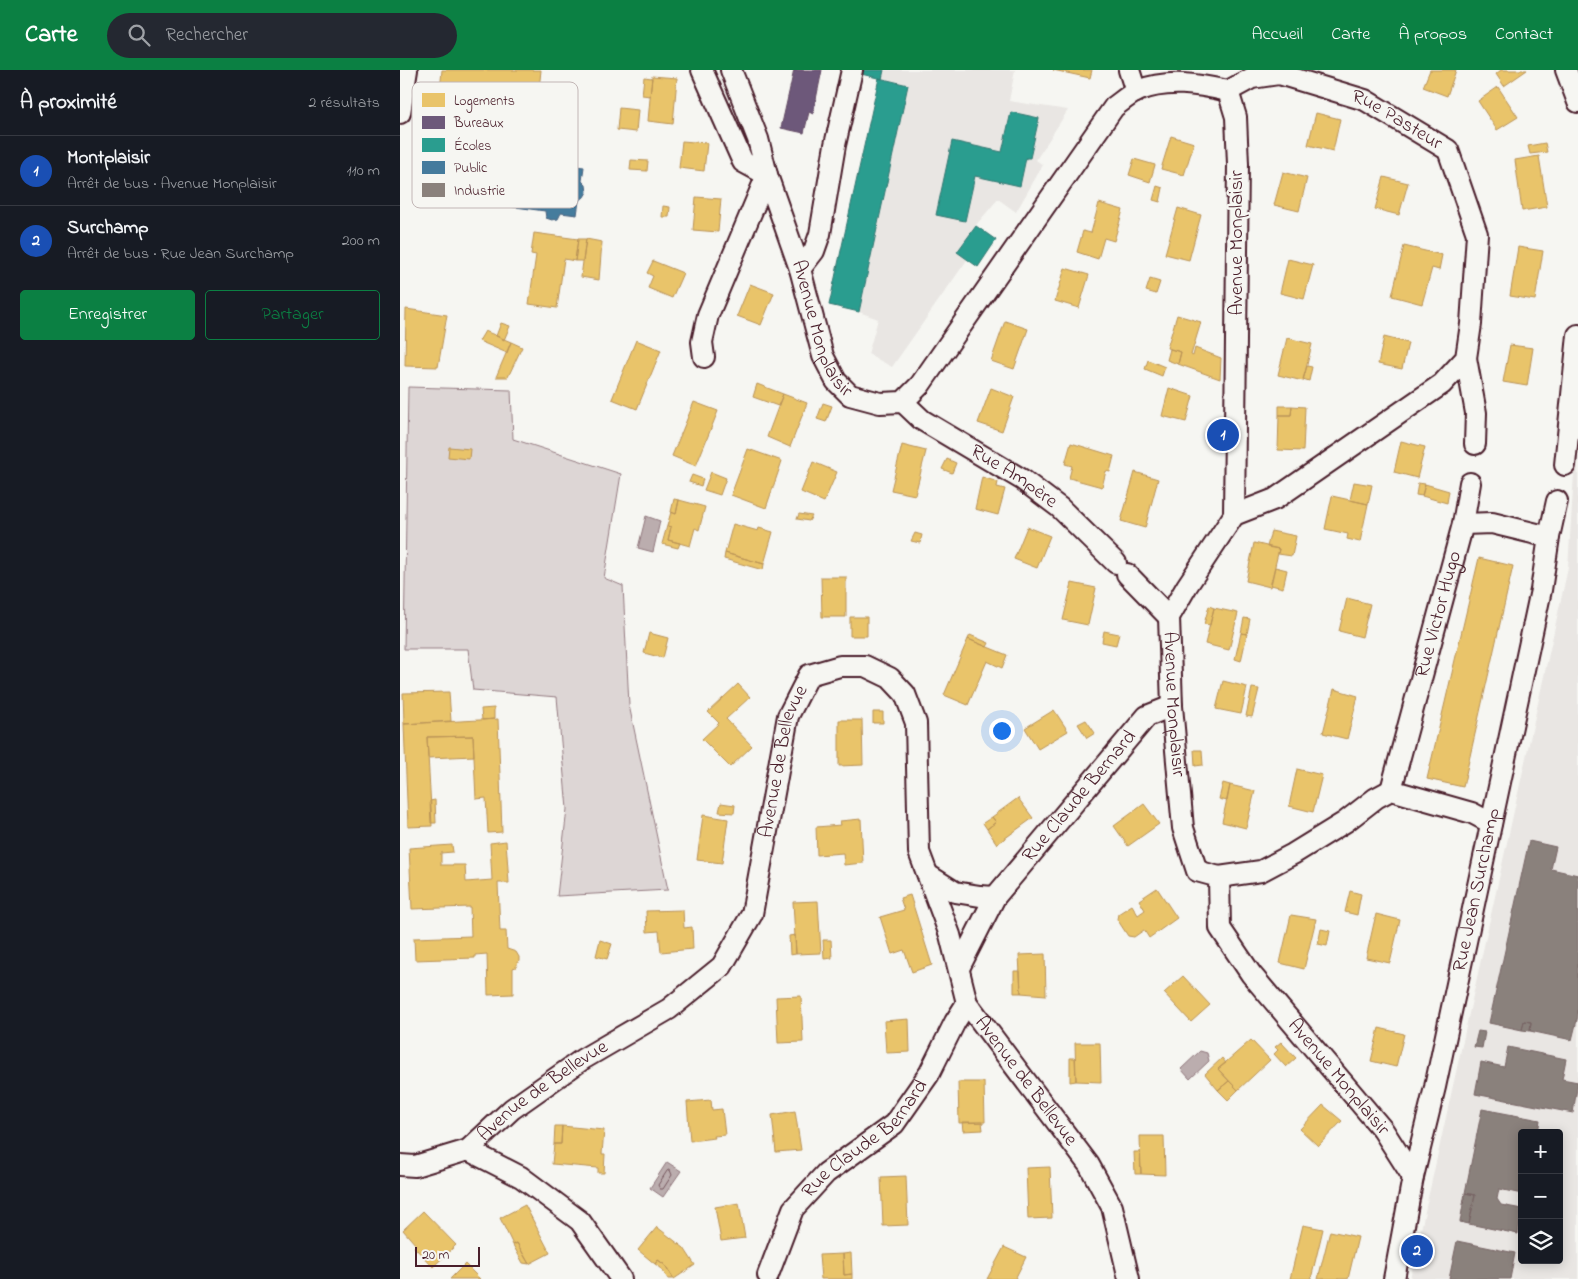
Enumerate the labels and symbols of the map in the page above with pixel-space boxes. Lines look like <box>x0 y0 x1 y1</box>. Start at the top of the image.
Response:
legend <box>412 82 578 208</box>
street label: Rue Pasteur <box>1348 82 1449 158</box>
text: Logements <box>454 91 515 113</box>
text: Bureaux <box>453 113 504 134</box>
text: Écoles <box>454 136 491 157</box>
text: Public <box>454 158 488 179</box>
street label: Avenue Monplaisir <box>1223 170 1252 316</box>
text: Industrie <box>454 181 506 202</box>
street label: Avenue Monplaisir <box>784 256 860 405</box>
pin: 1 <box>1207 416 1239 454</box>
street label: Rue Ampère <box>965 437 1064 516</box>
street label: Rue Victor Hugo <box>1408 548 1470 681</box>
street label: Avenue Monplaisir <box>1155 631 1193 779</box>
street label: Avenue de Bellevue <box>752 680 816 840</box>
your location <box>989 718 1015 744</box>
street label: Rue Claude Bernard <box>1015 724 1144 869</box>
street label: Rue Jean Surchamp <box>1445 805 1509 974</box>
street label: Avenue de Bellevue <box>967 1010 1084 1152</box>
street label: Avenue Monplaisir <box>1280 1012 1398 1141</box>
street label: Avenue de Bellevue <box>471 1033 613 1149</box>
street label: Rue Claude Bernard <box>795 1074 935 1205</box>
pin: 2 <box>1401 1232 1433 1270</box>
scale bar <box>415 1244 480 1267</box>

